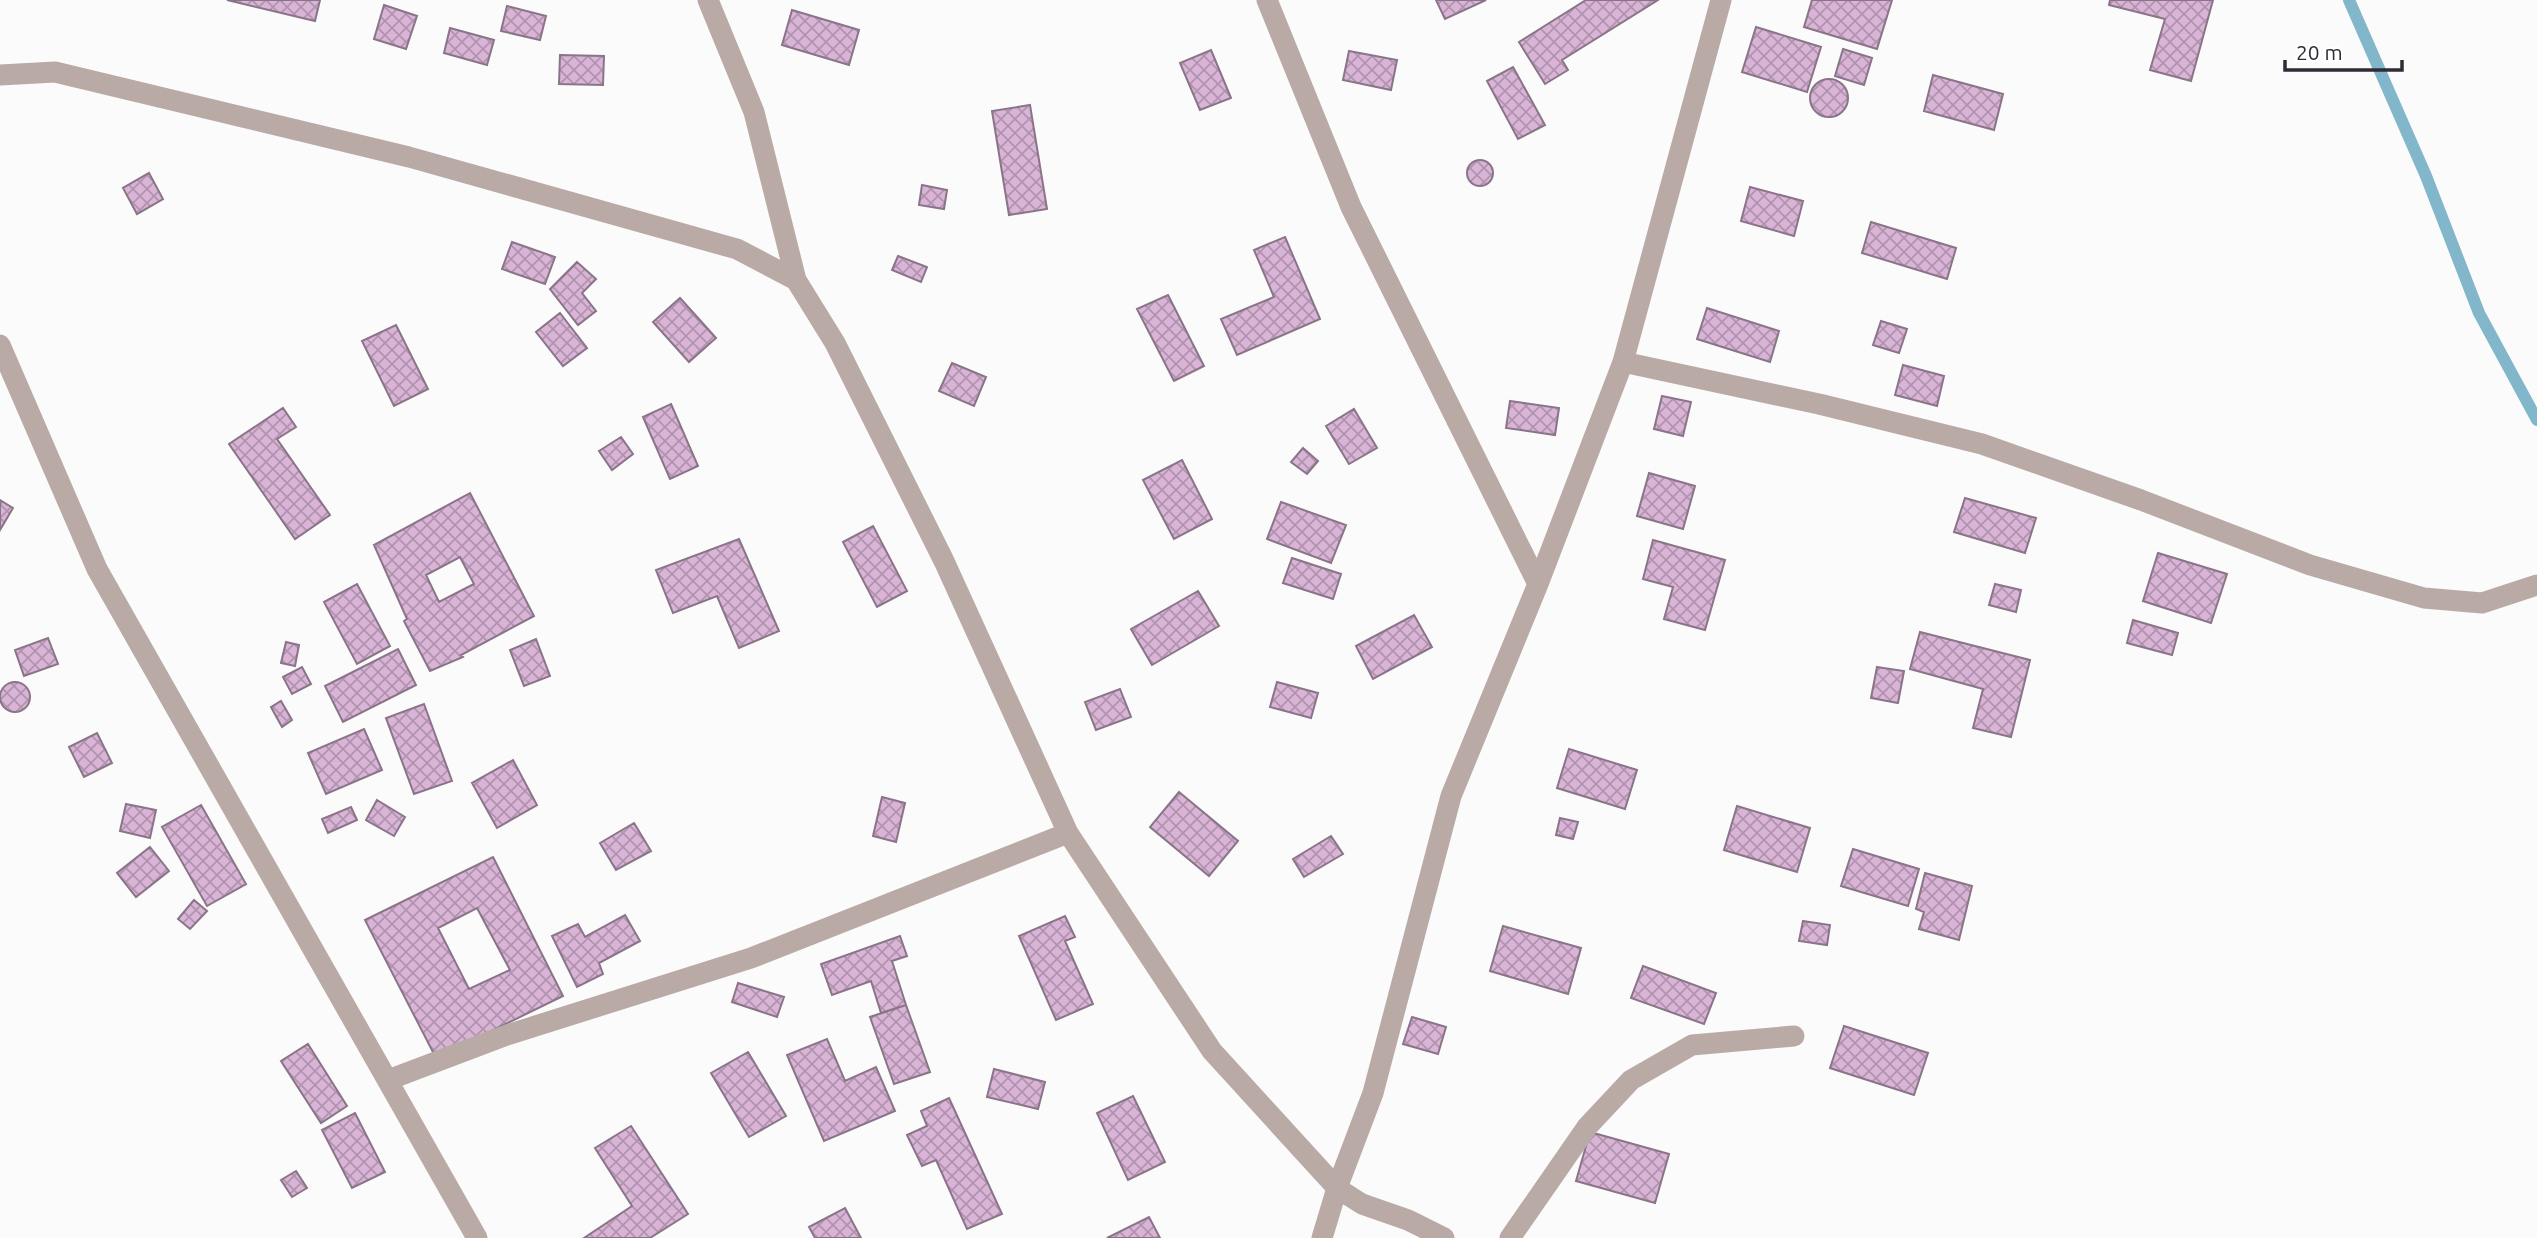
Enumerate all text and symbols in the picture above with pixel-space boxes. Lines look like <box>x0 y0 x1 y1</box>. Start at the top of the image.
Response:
scale bar <box>2285 28 2402 72</box>
text: 20 m <box>2296 40 2343 64</box>

